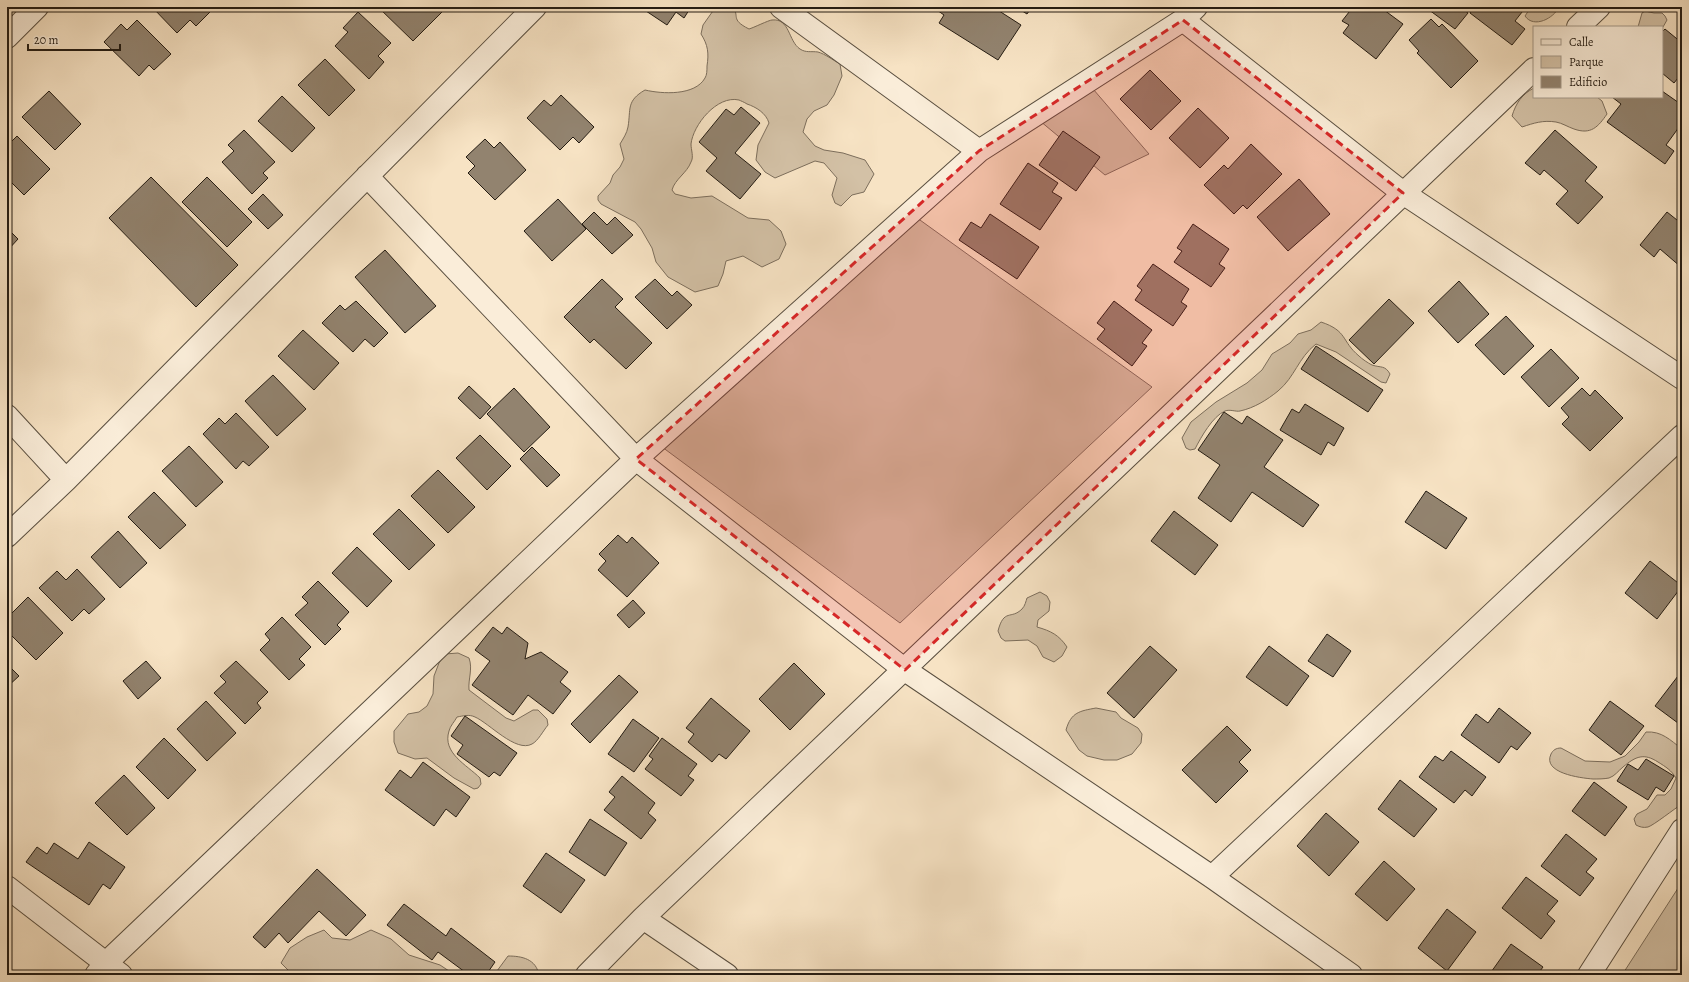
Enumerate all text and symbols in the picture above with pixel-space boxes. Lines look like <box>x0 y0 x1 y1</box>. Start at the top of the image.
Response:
scale bar <box>28 26 120 52</box>
legend <box>1533 26 1663 98</box>
text: 20 m <box>34 32 58 48</box>
text: Calle <box>1569 34 1593 50</box>
text: Parque <box>1569 54 1604 70</box>
text: Edificio <box>1569 74 1607 90</box>

